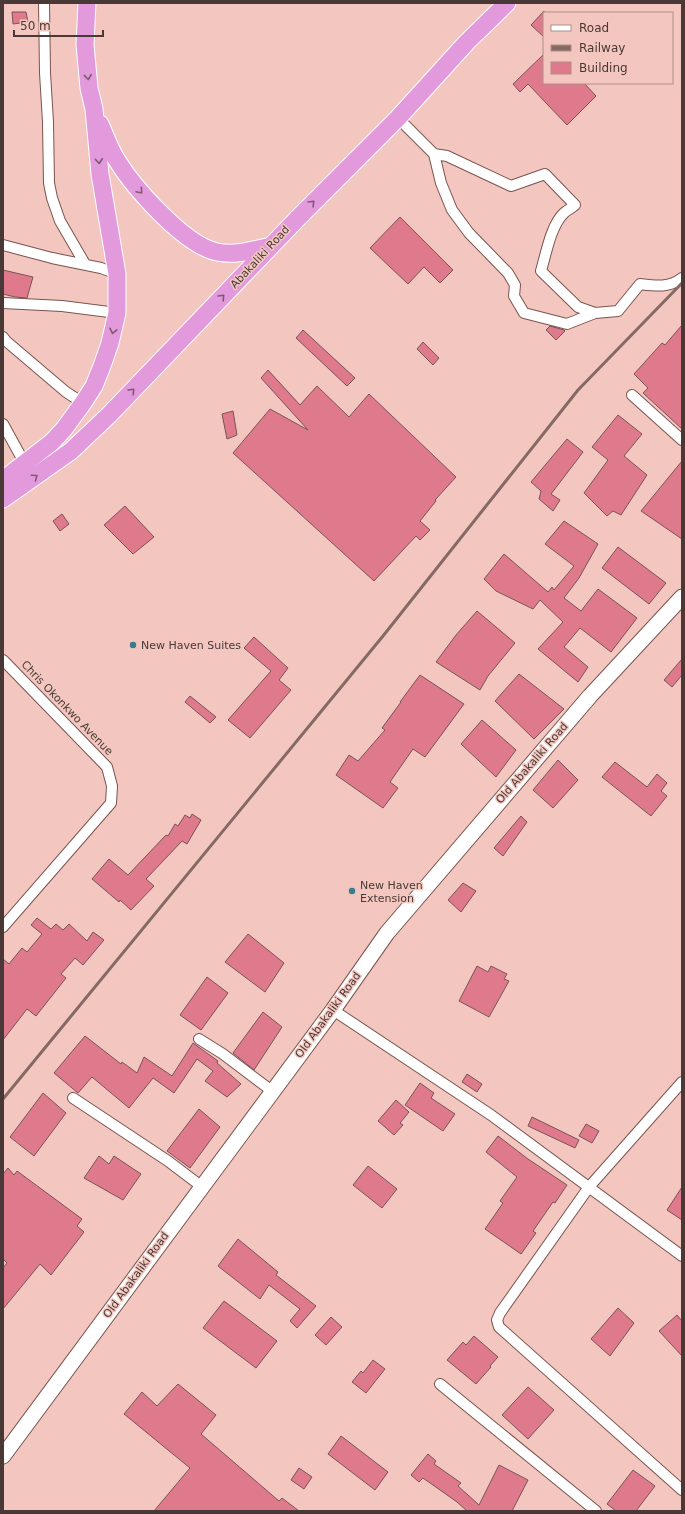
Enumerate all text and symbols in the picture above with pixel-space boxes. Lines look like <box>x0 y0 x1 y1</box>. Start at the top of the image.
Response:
scale bar <box>14 12 103 38</box>
legend <box>543 12 673 84</box>
text: 50 m <box>20 19 51 33</box>
text: Road <box>579 21 609 35</box>
text: Railway <box>579 41 625 55</box>
text: Building <box>579 61 628 75</box>
one-way arrow <box>83 74 92 80</box>
one-way arrow <box>94 158 103 164</box>
one-way arrow <box>136 186 143 193</box>
one-way arrow <box>307 200 315 208</box>
street label: Abakaliki Road <box>228 223 292 291</box>
one-way arrow <box>218 294 225 302</box>
one-way arrow <box>109 328 117 334</box>
one-way arrow <box>128 388 135 396</box>
one-way arrow <box>31 474 38 482</box>
place label: New Haven Suites <box>141 639 241 652</box>
marker: New Haven Suites <box>128 640 138 650</box>
street label: Chris Okonkwo Avenue <box>18 658 116 758</box>
street label: Old Abakaliki Road <box>493 720 571 806</box>
place label: New Haven Extension <box>360 879 423 905</box>
marker: New Haven Extension <box>347 886 357 896</box>
street label: Old Abakaliki Road <box>292 970 364 1060</box>
street label: Old Abakaliki Road <box>100 1230 172 1320</box>

